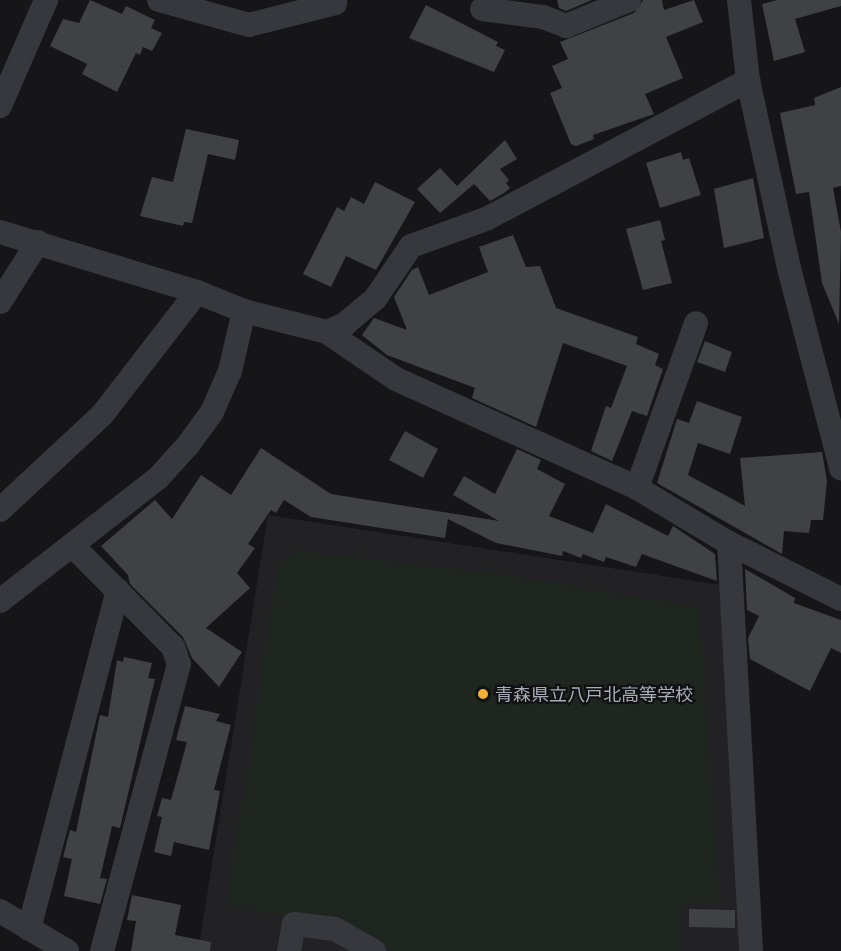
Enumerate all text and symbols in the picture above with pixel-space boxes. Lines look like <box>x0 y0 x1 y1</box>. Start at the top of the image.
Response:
place label: 青森県立八戸北高等学校 <box>495 683 693 705</box>
marker: 青森県立八戸北高等学校 <box>476 687 490 701</box>

